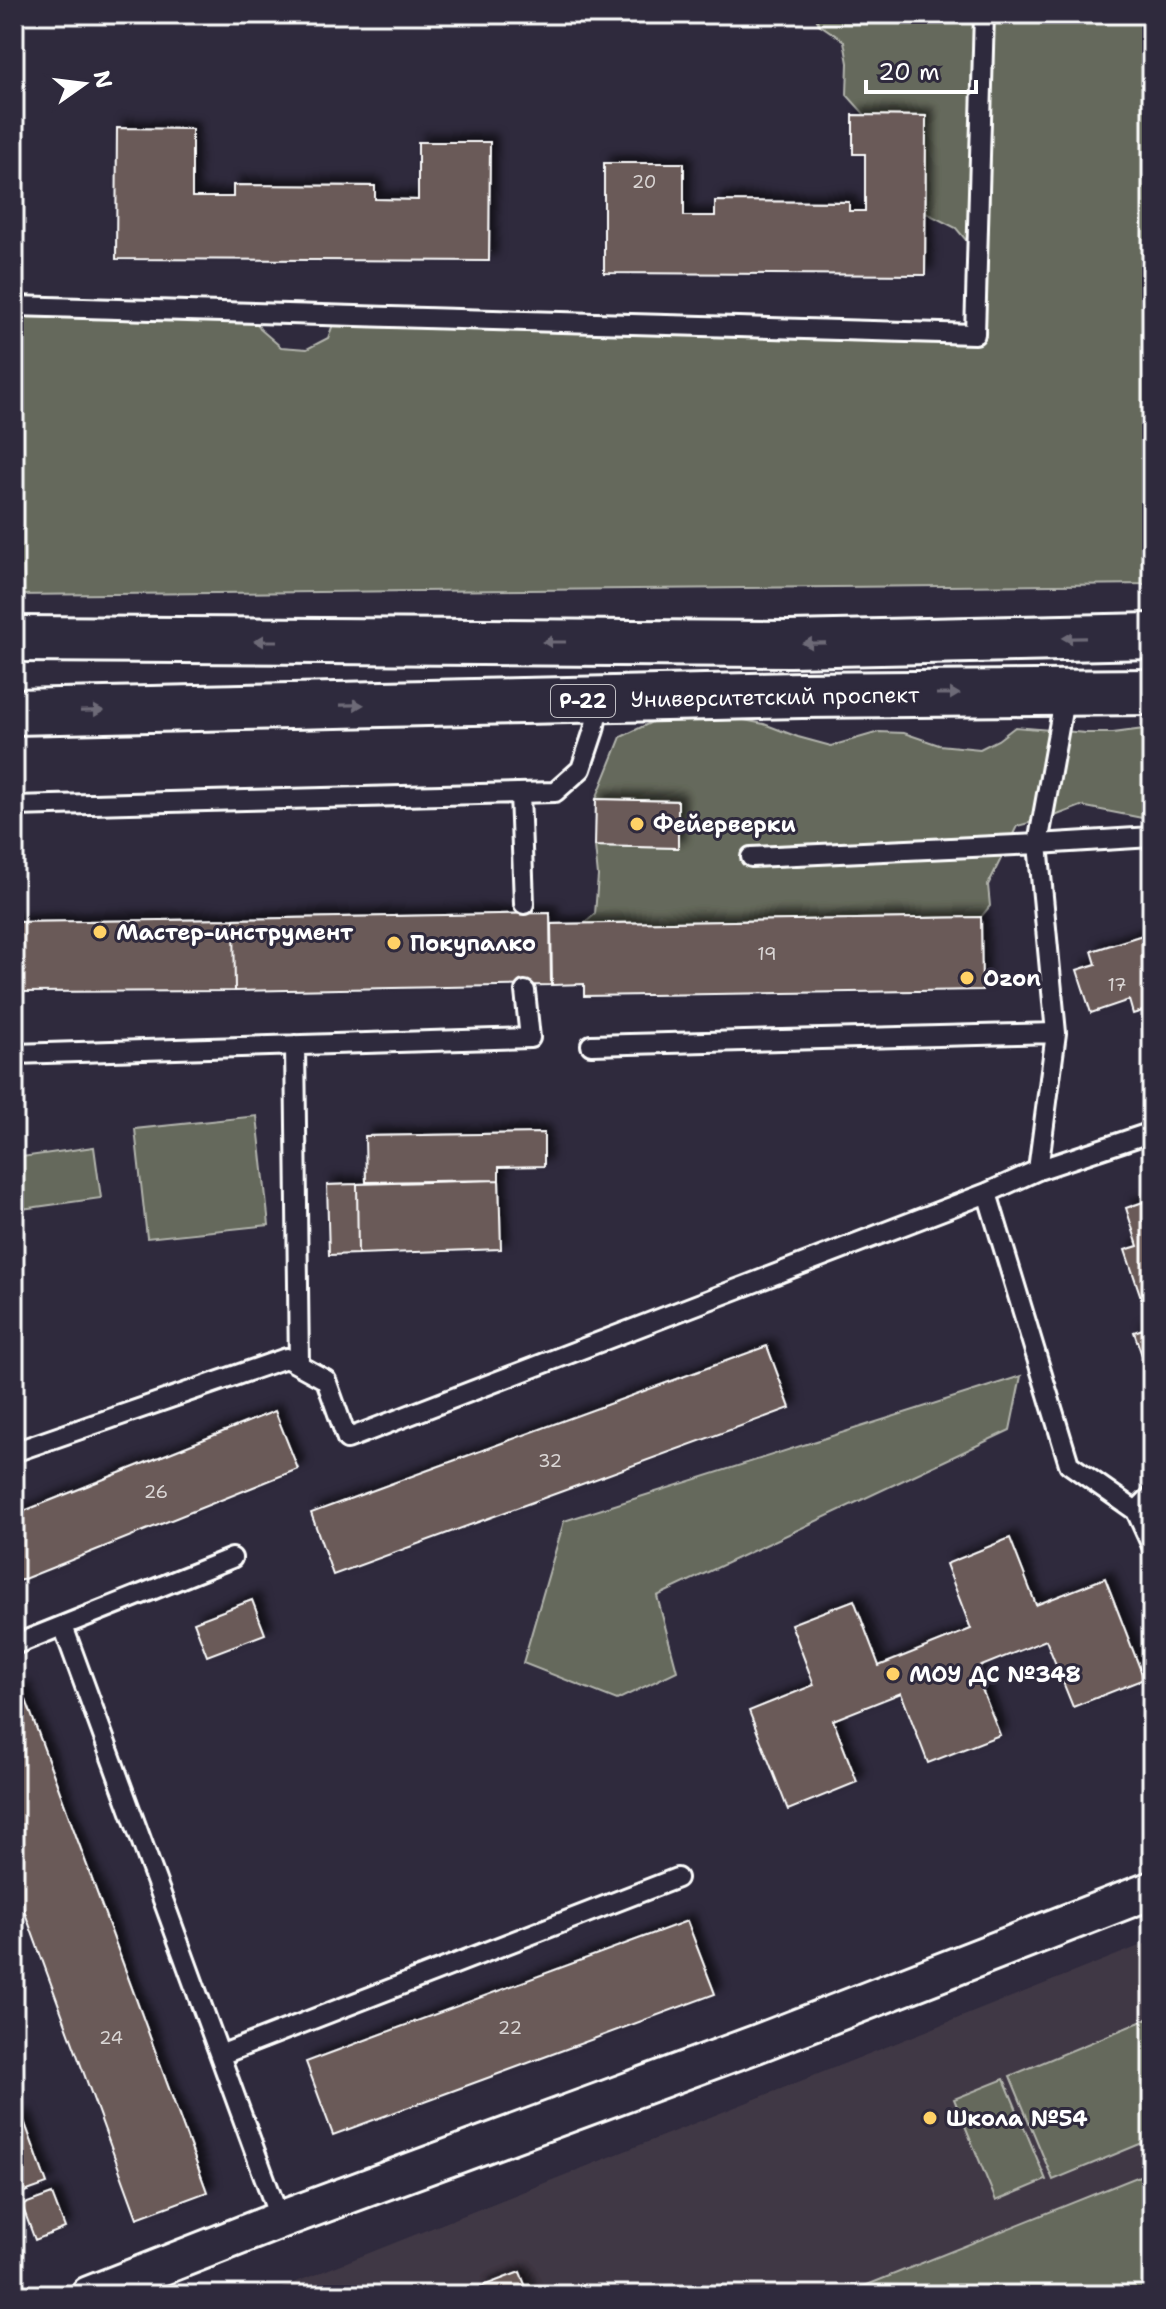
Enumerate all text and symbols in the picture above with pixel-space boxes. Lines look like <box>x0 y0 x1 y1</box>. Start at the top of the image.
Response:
north arrow <box>44 44 124 124</box>
scale bar <box>866 44 976 94</box>
text: 20 m <box>878 56 940 88</box>
text: N <box>87 67 119 91</box>
house number: 20 <box>632 170 656 194</box>
one-way arrow <box>1061 632 1086 644</box>
one-way arrow <box>253 635 278 647</box>
one-way arrow <box>541 636 566 648</box>
one-way arrow <box>801 637 826 650</box>
street label: Университетский проспект <box>630 680 920 714</box>
road number: Р-22 <box>551 685 615 717</box>
one-way arrow <box>936 688 961 700</box>
one-way arrow <box>340 699 365 712</box>
one-way arrow <box>80 704 105 717</box>
place label: Фейерверки <box>653 810 796 839</box>
marker: Фейерверки <box>628 815 646 833</box>
place label: Мастер-инструмент <box>116 918 354 947</box>
marker: Мастер-инструмент <box>91 923 109 941</box>
place label: Покупалко <box>410 929 536 958</box>
marker: Покупалко <box>385 934 403 952</box>
house number: 19 <box>757 942 777 966</box>
place label: Ozon <box>983 964 1041 993</box>
marker: Ozon <box>958 969 976 987</box>
house number: 17 <box>1107 973 1127 997</box>
house number: 32 <box>538 1449 562 1473</box>
house number: 26 <box>144 1480 168 1504</box>
place label: МОУ ДС №348 <box>909 1660 1081 1689</box>
marker: МОУ ДС №348 <box>884 1665 902 1683</box>
house number: 22 <box>498 2016 522 2040</box>
house number: 24 <box>99 2026 123 2050</box>
place label: Школа №54 <box>946 2104 1088 2133</box>
marker: Школа №54 <box>921 2109 939 2127</box>

